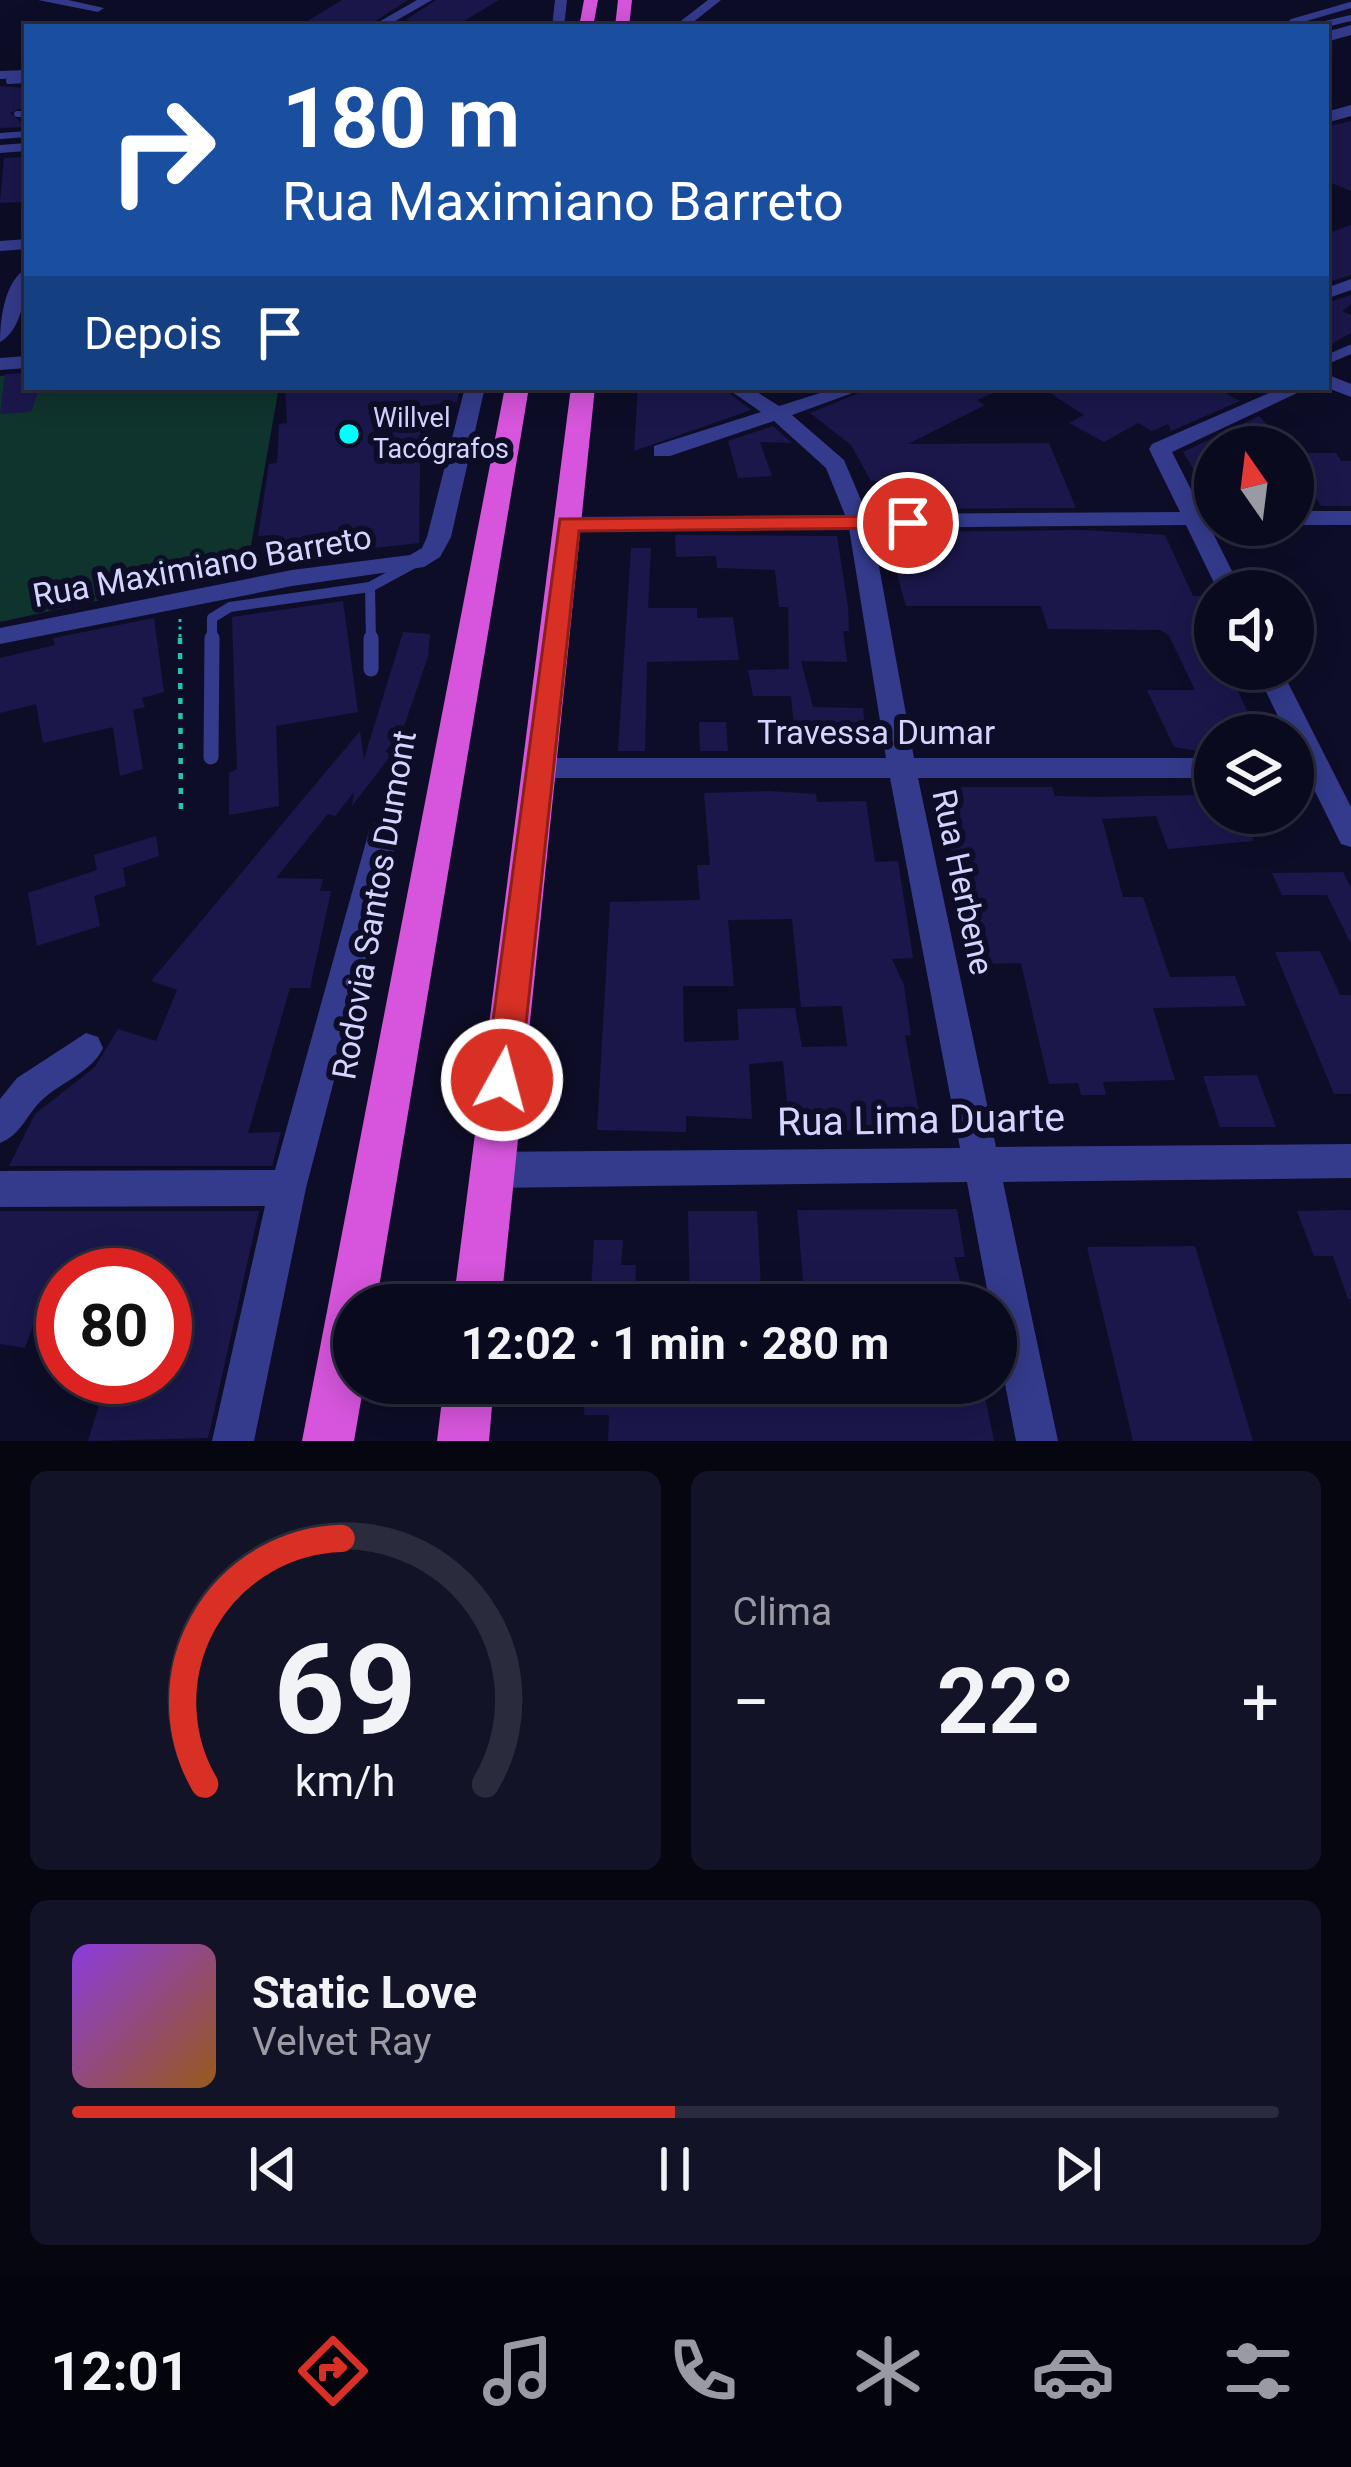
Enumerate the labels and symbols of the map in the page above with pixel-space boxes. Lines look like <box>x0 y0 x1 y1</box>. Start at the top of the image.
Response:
place label: Willvel Tacógrafos <box>373 402 509 465</box>
marker: Willvel Tacógrafos <box>336 421 362 447</box>
north arrow <box>1194 426 1314 546</box>
pin <box>857 472 959 574</box>
street label: Rua Maximiano Barreto <box>30 517 374 615</box>
street label: Travessa Dumar <box>757 713 995 752</box>
street label: Rodovia Santos Dumont <box>324 728 424 1082</box>
street label: Rua Herbene <box>924 786 1002 978</box>
position arrow <box>439 1017 565 1143</box>
street label: Rua Lima Duarte <box>777 1094 1065 1146</box>
speed limit sign: 80 <box>36 1248 192 1404</box>

